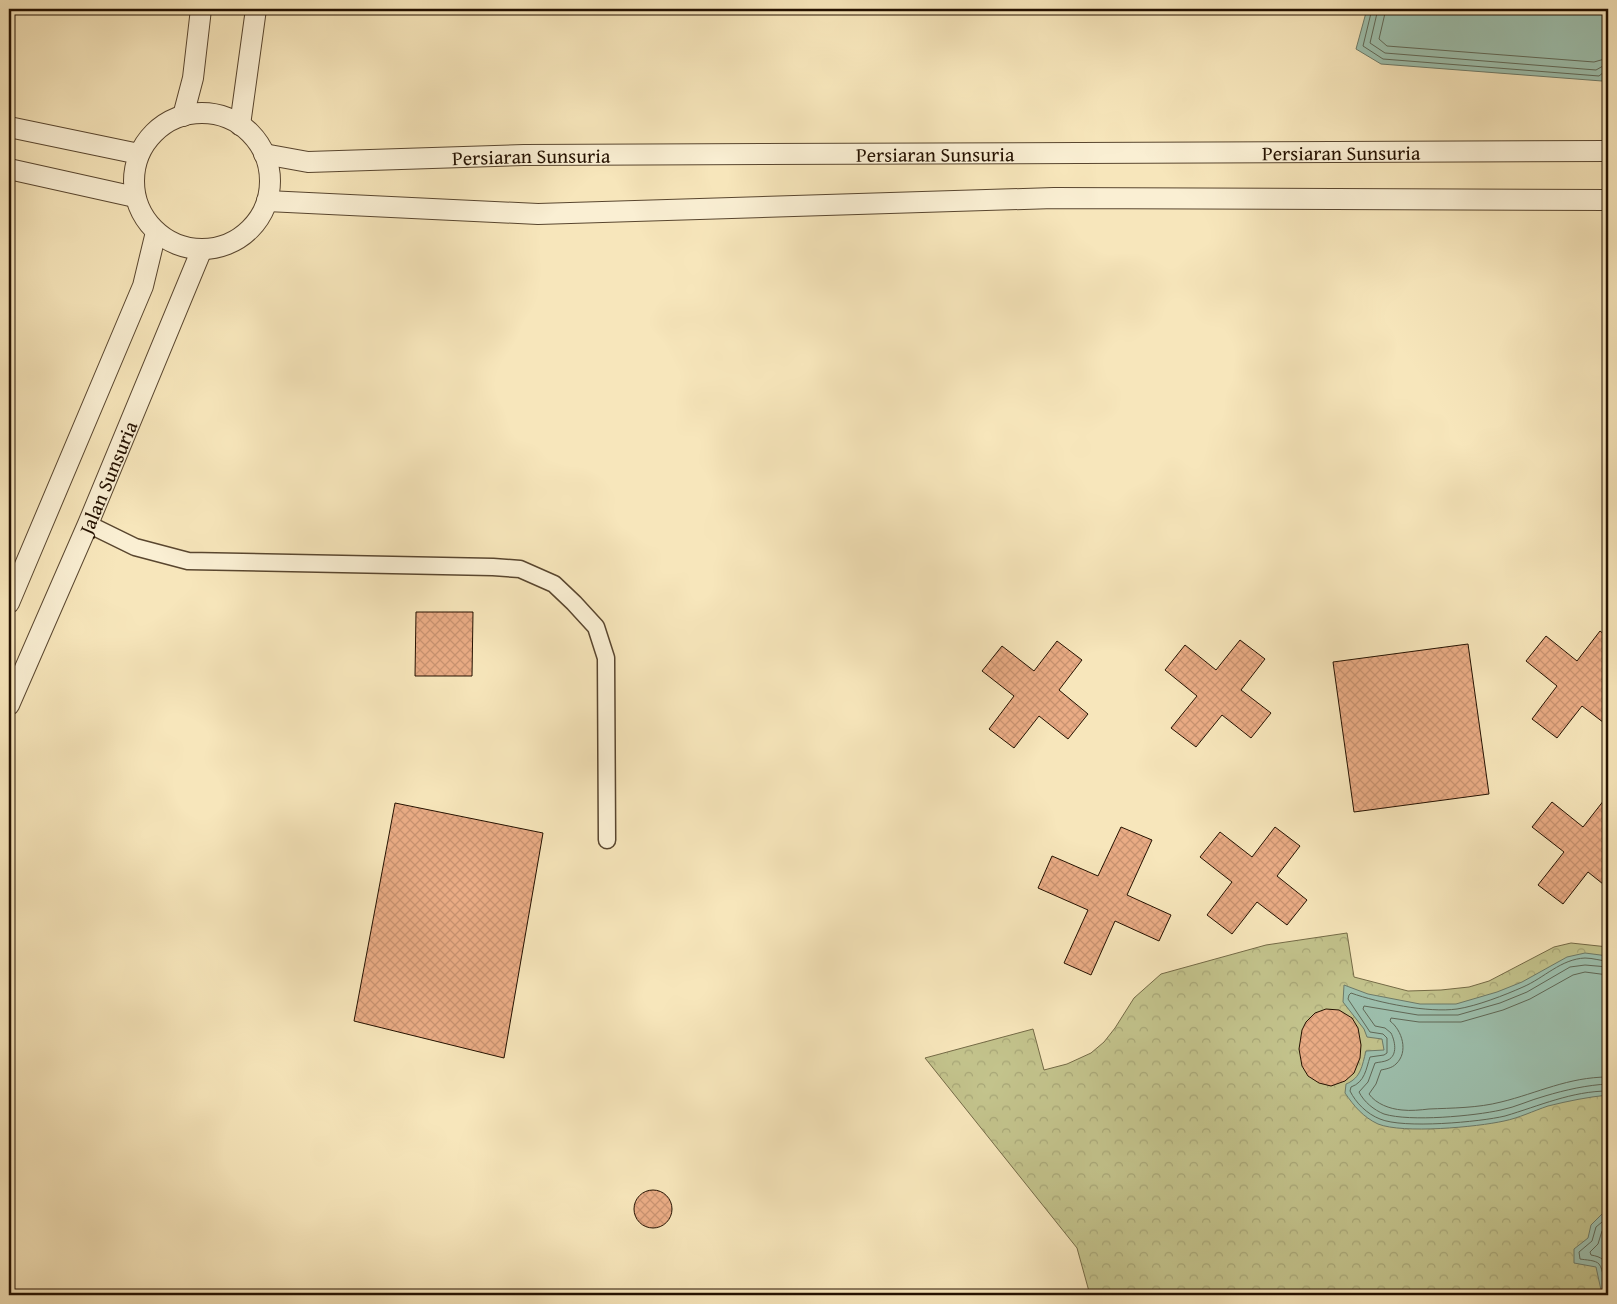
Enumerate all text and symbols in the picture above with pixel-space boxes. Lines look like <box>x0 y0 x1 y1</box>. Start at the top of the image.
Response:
street label: Persiaran Sunsuria <box>1262 137 1421 167</box>
street label: Persiaran Sunsuria <box>856 139 1015 168</box>
street label: Persiaran Sunsuria <box>451 140 611 172</box>
street label: Jalan Sunsuria <box>70 416 144 541</box>

